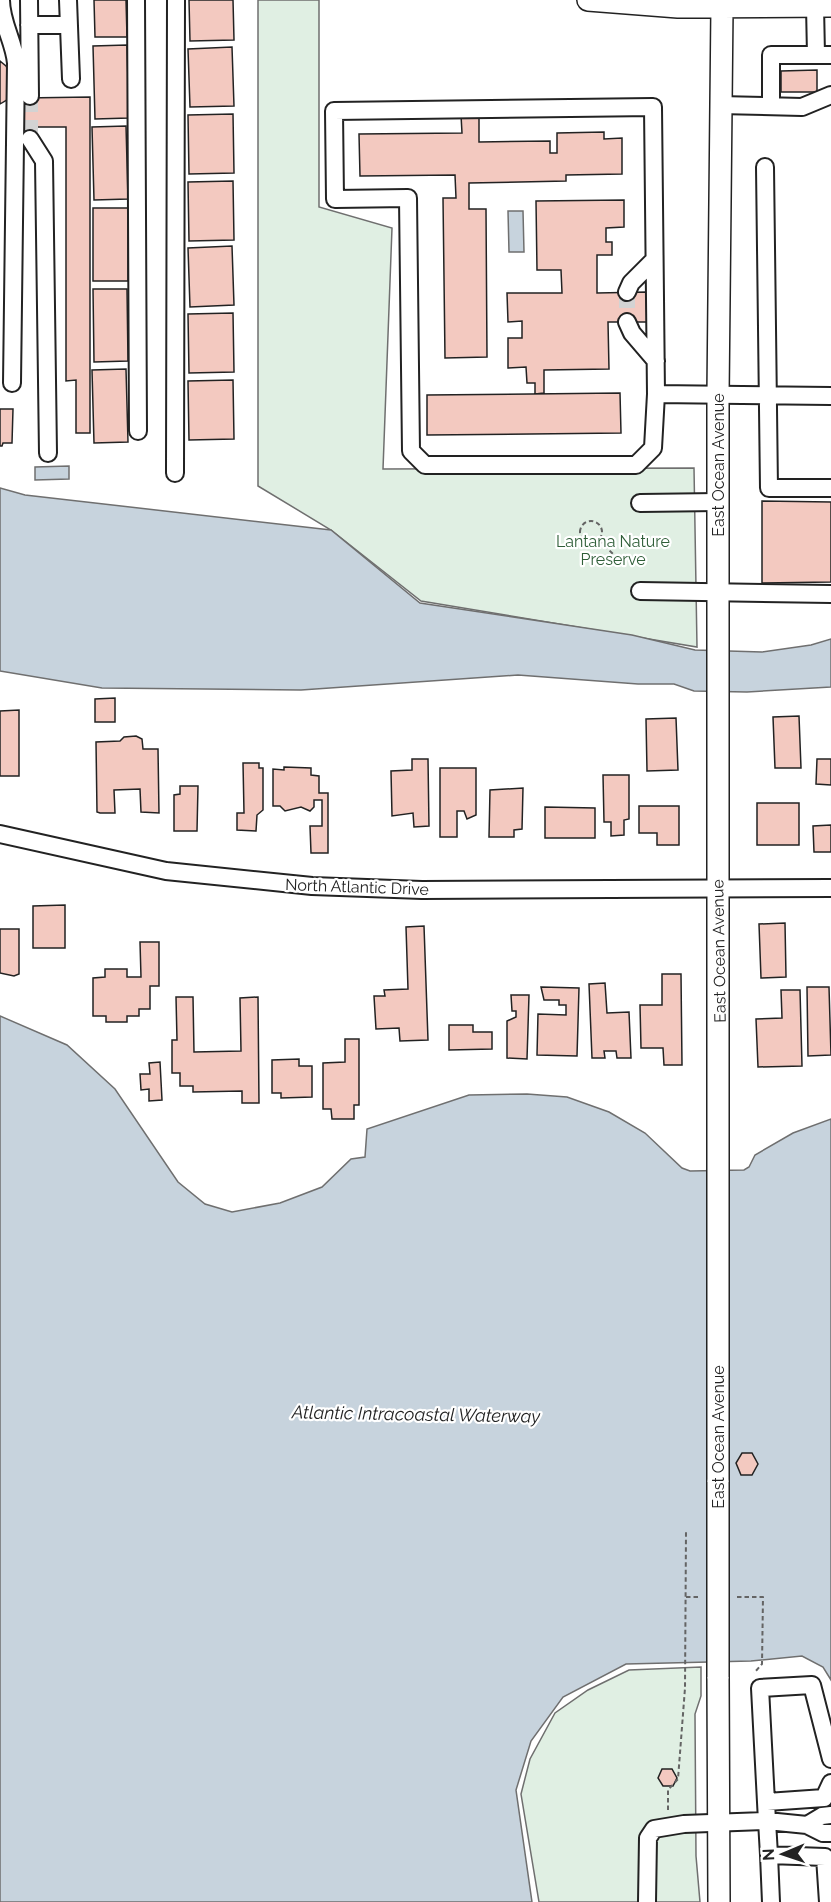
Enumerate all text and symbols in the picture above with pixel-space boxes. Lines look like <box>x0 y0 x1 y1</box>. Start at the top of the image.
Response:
street label: East Ocean Avenue <box>709 393 728 537</box>
park label: Lantana Nature Preserve <box>556 532 670 569</box>
street label: North Atlantic Drive <box>285 875 429 899</box>
street label: East Ocean Avenue <box>708 879 730 1023</box>
street label: East Ocean Avenue <box>709 1365 728 1509</box>
water label: Atlantic Intracoastal Waterway <box>291 1401 542 1427</box>
north arrow <box>753 1824 813 1884</box>
text: N <box>759 1848 778 1861</box>

